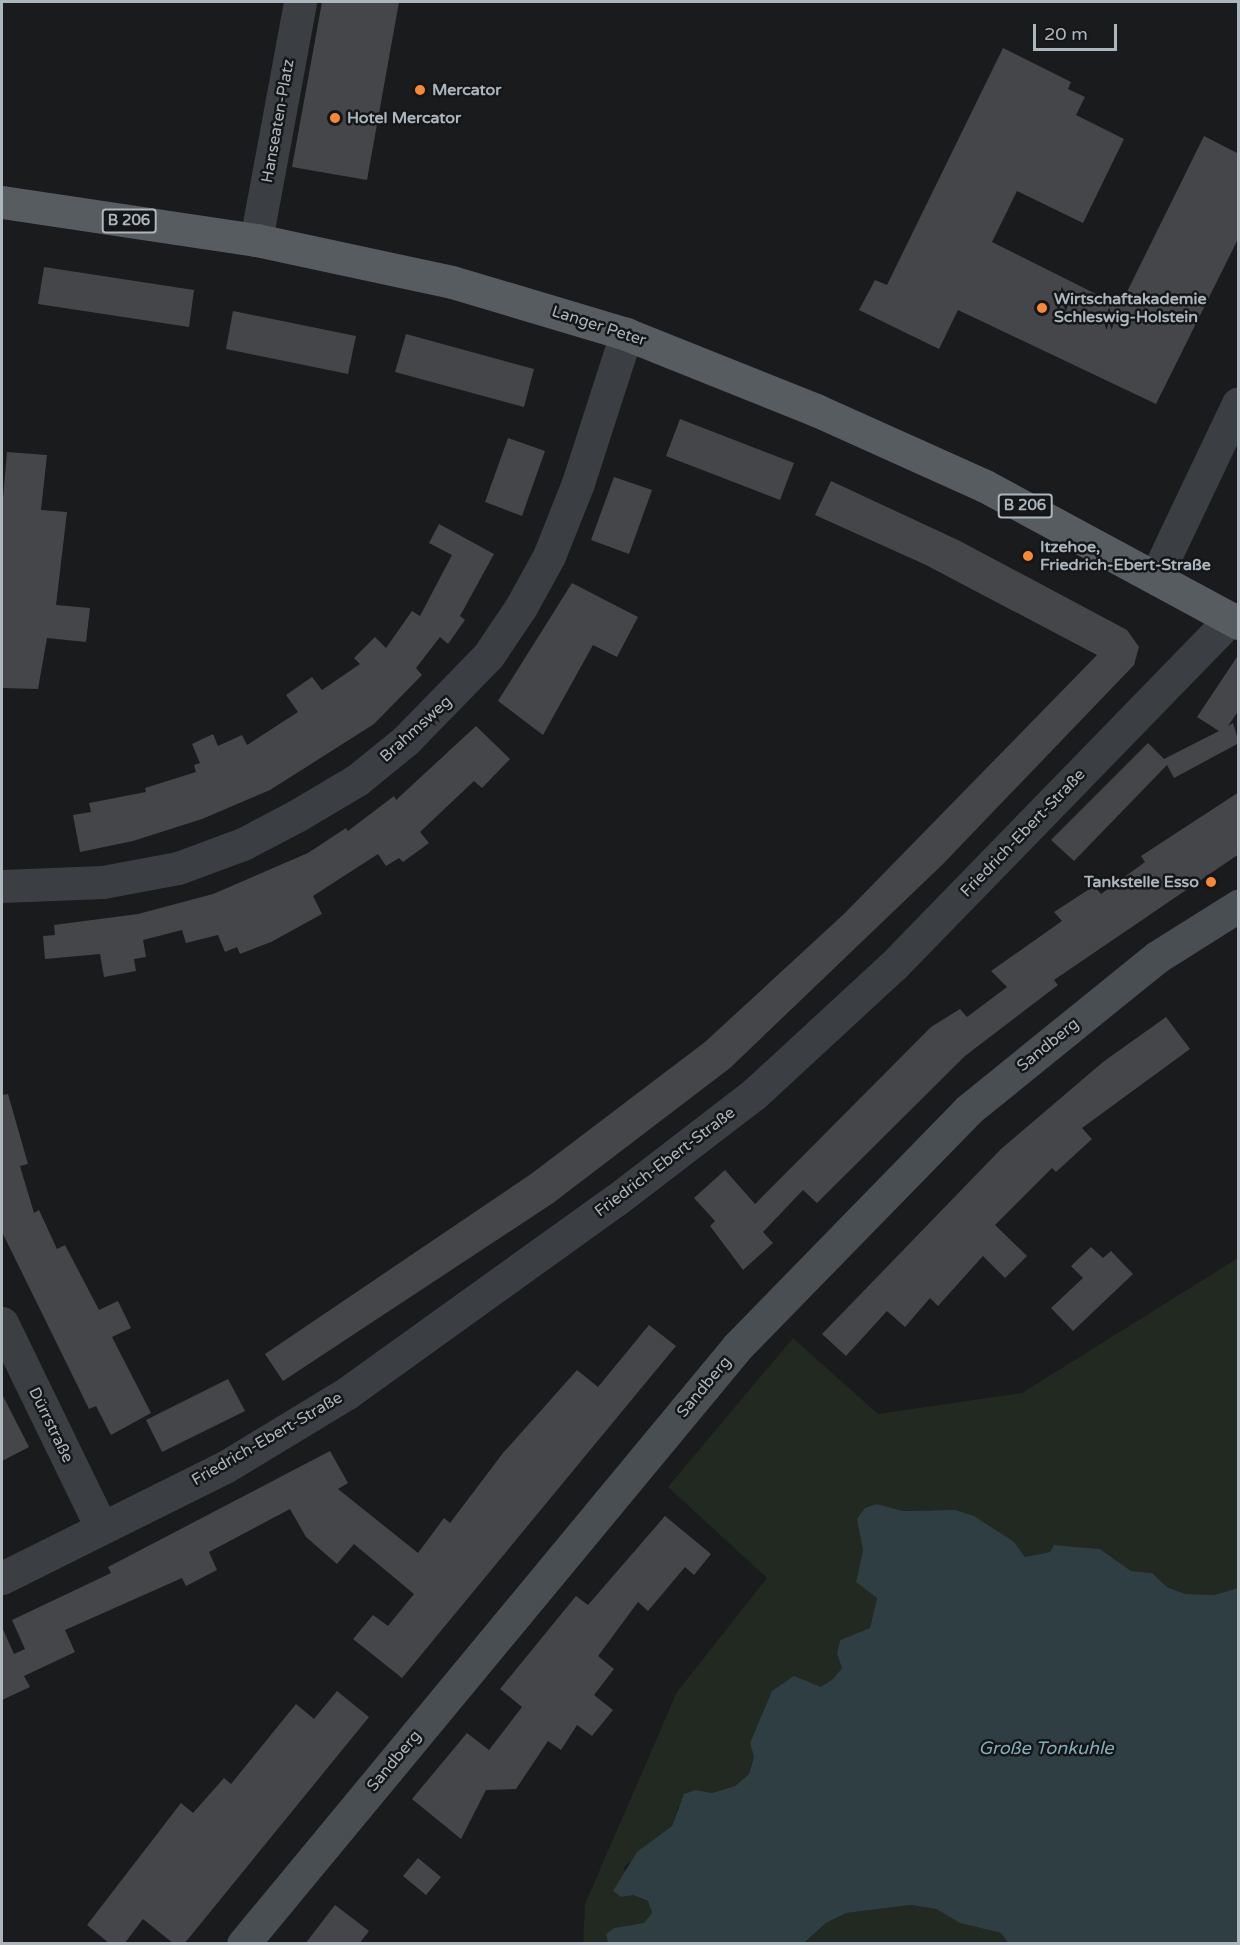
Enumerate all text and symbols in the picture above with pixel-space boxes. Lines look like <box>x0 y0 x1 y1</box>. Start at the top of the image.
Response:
scale bar <box>1036 12 1120 50</box>
text: 20 m <box>1044 23 1088 45</box>
street label: Hanseaten-Platz <box>258 58 298 184</box>
place label: Mercator <box>432 80 501 100</box>
marker: Mercator <box>413 83 427 97</box>
place label: Hotel Mercator <box>347 108 461 128</box>
marker: Hotel Mercator <box>328 111 342 125</box>
road number: B 206 <box>100 209 158 233</box>
place label: Wirtschaftakademie Schleswig-Holstein <box>1054 289 1206 327</box>
marker: Wirtschaftakademie Schleswig-Holstein <box>1035 301 1049 315</box>
street label: Langer Peter <box>549 302 649 350</box>
road number: B 206 <box>996 494 1054 518</box>
place label: Itzehoe, Friedrich-Ebert-Straße <box>1040 537 1211 575</box>
marker: Itzehoe, Friedrich-Ebert-Straße <box>1021 549 1035 563</box>
street label: Brahmsweg <box>376 692 456 766</box>
street label: Friedrich-Ebert-Straße <box>957 765 1089 901</box>
place label: Tankstelle Esso <box>1084 872 1199 892</box>
marker: Tankstelle Esso <box>1204 875 1218 889</box>
street label: Sandberg <box>1013 1014 1083 1076</box>
street label: Friedrich-Ebert-Straße <box>591 1103 739 1221</box>
street label: Sandberg <box>673 1353 735 1421</box>
street label: Dürrstraße <box>25 1384 77 1466</box>
street label: Friedrich-Ebert-Straße <box>188 1388 346 1490</box>
street label: Sandberg <box>363 1727 425 1795</box>
water label: Große Tonkuhle <box>978 1737 1114 1759</box>

